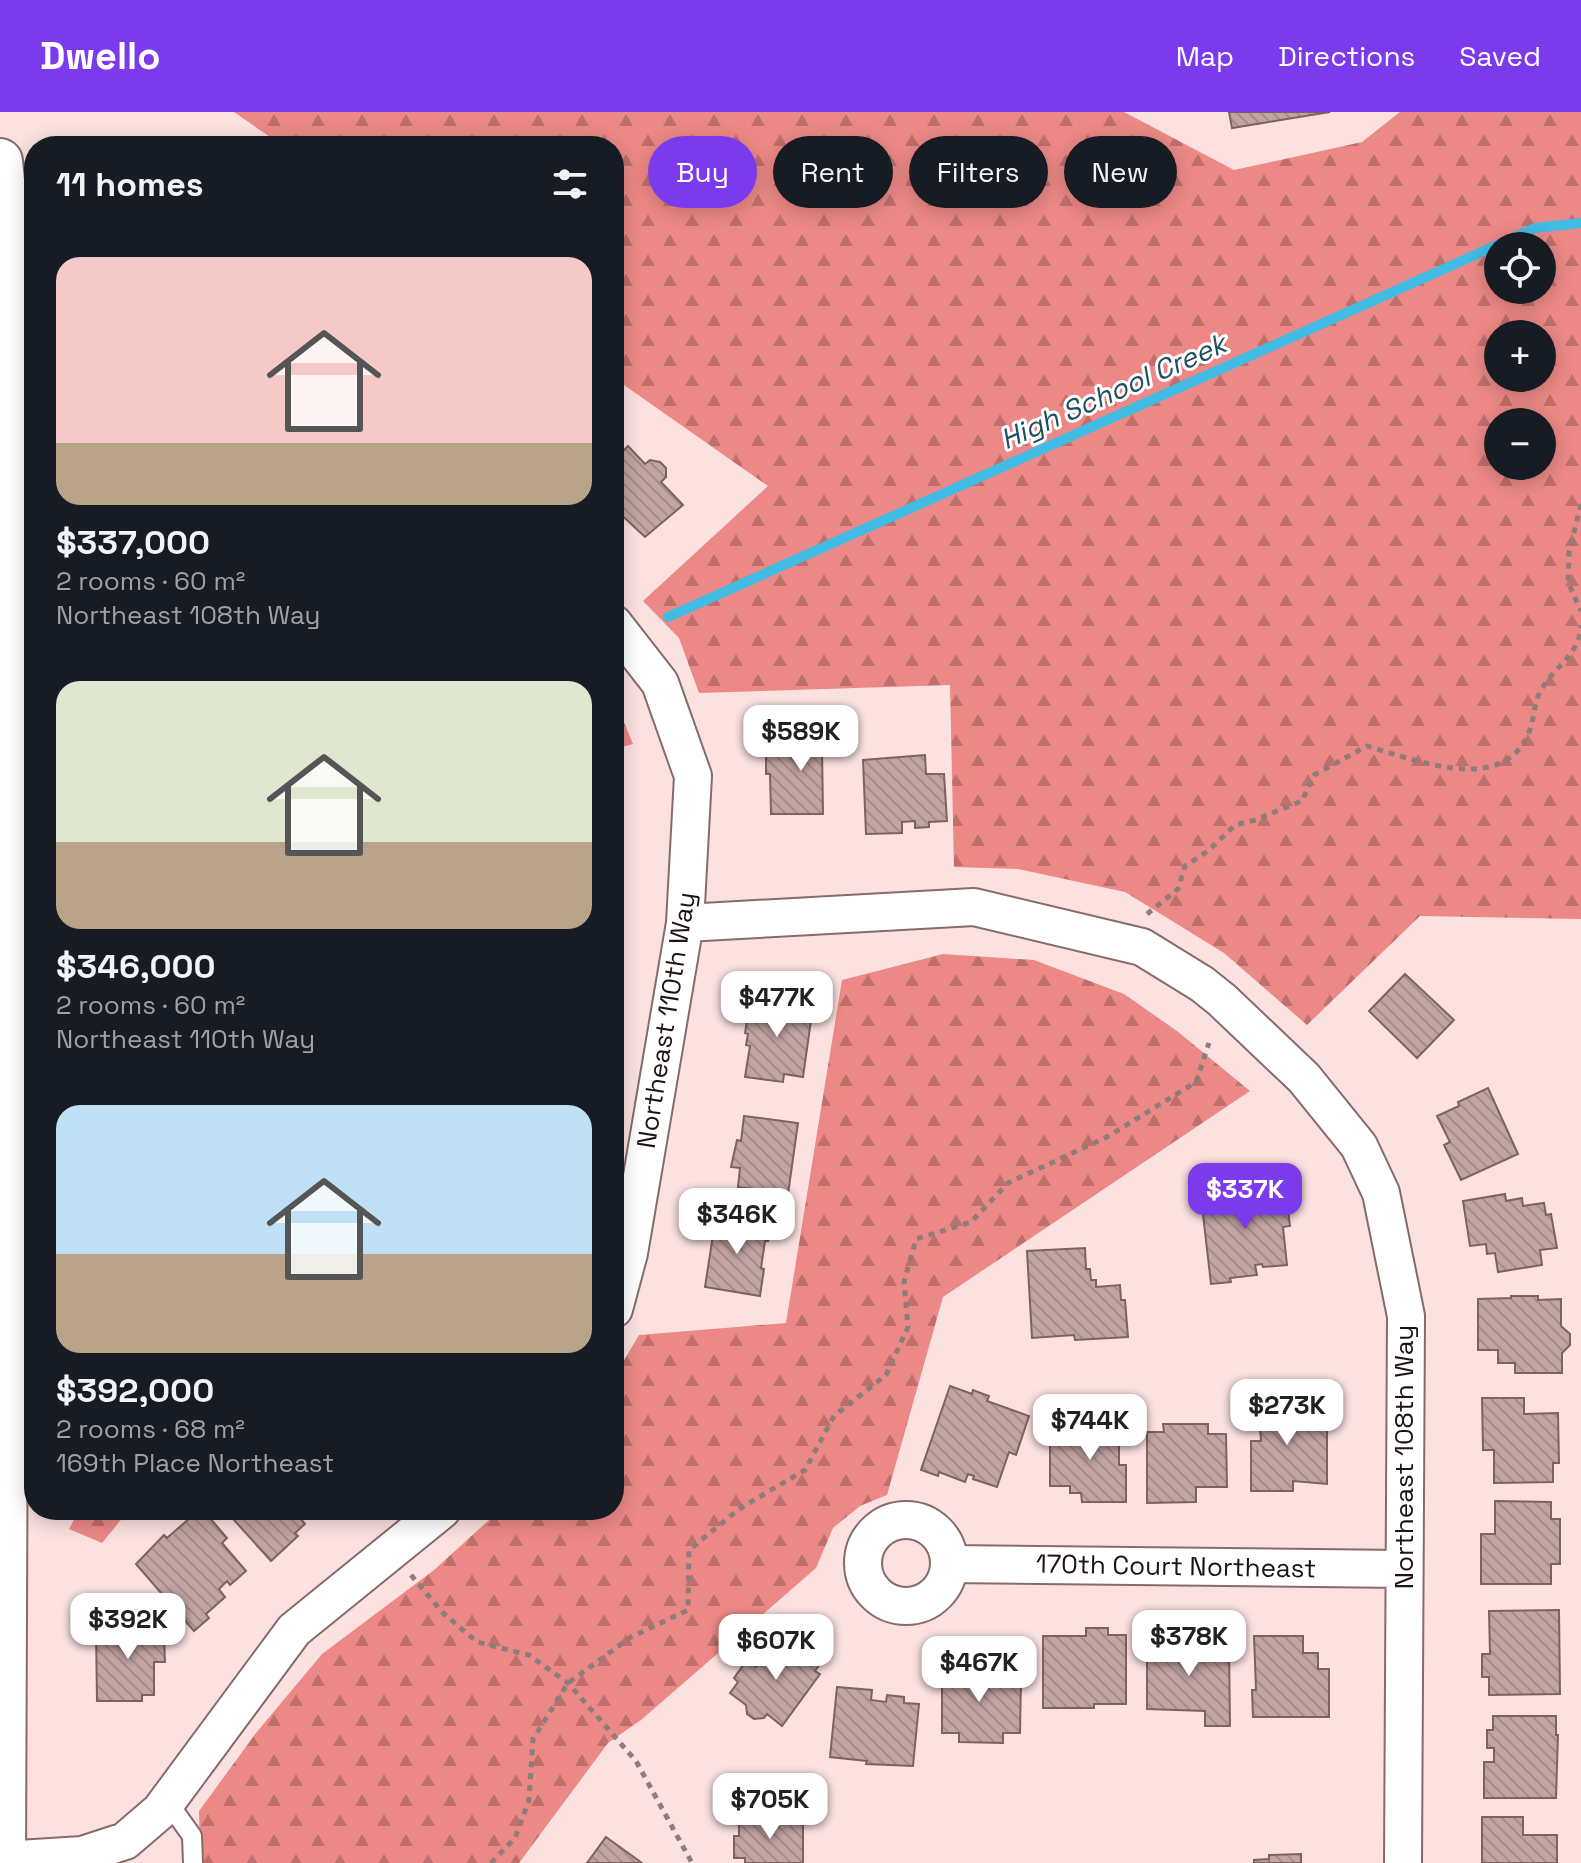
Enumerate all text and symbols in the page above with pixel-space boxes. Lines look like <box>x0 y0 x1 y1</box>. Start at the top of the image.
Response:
text: Dwello <box>40 32 160 80</box>
text: Map <box>1176 38 1234 74</box>
text: Directions <box>1278 38 1415 74</box>
text: Saved <box>1459 38 1541 74</box>
chip: Buy <box>648 136 757 208</box>
chip: Rent <box>773 136 893 208</box>
chip: Filters <box>909 136 1048 208</box>
chip: New <box>1064 136 1177 208</box>
icon: filters <box>548 162 592 206</box>
text: 11 homes <box>56 163 204 206</box>
map controls <box>1484 232 1556 480</box>
button: locate <box>1484 232 1556 304</box>
icon: home <box>252 309 396 453</box>
button: + <box>1484 320 1556 392</box>
water label: High School Creek <box>994 324 1234 457</box>
button: − <box>1484 408 1556 480</box>
text: $337,000 <box>56 521 210 564</box>
text: 2 rooms · 60 m² <box>56 564 245 598</box>
text: Northeast 108th Way <box>56 598 320 632</box>
pin: $589K <box>745 705 857 773</box>
text: $589K <box>761 714 841 748</box>
icon: home <box>252 733 396 877</box>
street label: Northeast 110th Way <box>629 889 703 1151</box>
text: $346,000 <box>56 945 216 988</box>
pin: $477K <box>721 971 833 1039</box>
text: $477K <box>739 980 815 1014</box>
text: 2 rooms · 60 m² <box>56 988 245 1022</box>
text: Northeast 110th Way <box>56 1022 315 1056</box>
icon: home <box>252 1157 396 1301</box>
pin: $337K <box>1189 1163 1301 1231</box>
text: $337K <box>1206 1172 1284 1206</box>
pin: $346K <box>681 1188 793 1256</box>
text: $346K <box>697 1197 777 1231</box>
street label: Northeast 108th Way <box>1387 1325 1421 1589</box>
text: $392,000 <box>56 1369 214 1412</box>
pin: $273K <box>1231 1379 1343 1447</box>
text: $273K <box>1248 1388 1326 1422</box>
pin: $744K <box>1034 1394 1146 1462</box>
text: $744K <box>1051 1403 1129 1437</box>
text: 2 rooms · 68 m² <box>56 1412 245 1446</box>
text: 169th Place Northeast <box>56 1446 334 1480</box>
street label: 170th Court Northeast <box>1036 1547 1316 1585</box>
pin: $392K <box>72 1593 184 1661</box>
text: $392K <box>88 1602 168 1636</box>
pin: $378K <box>1133 1610 1245 1678</box>
pin: $607K <box>720 1614 832 1682</box>
text: $378K <box>1150 1619 1228 1653</box>
text: $607K <box>737 1623 815 1657</box>
pin: $467K <box>923 1636 1035 1704</box>
text: $467K <box>940 1645 1018 1679</box>
pin: $705K <box>714 1773 826 1841</box>
text: $705K <box>731 1782 809 1816</box>

